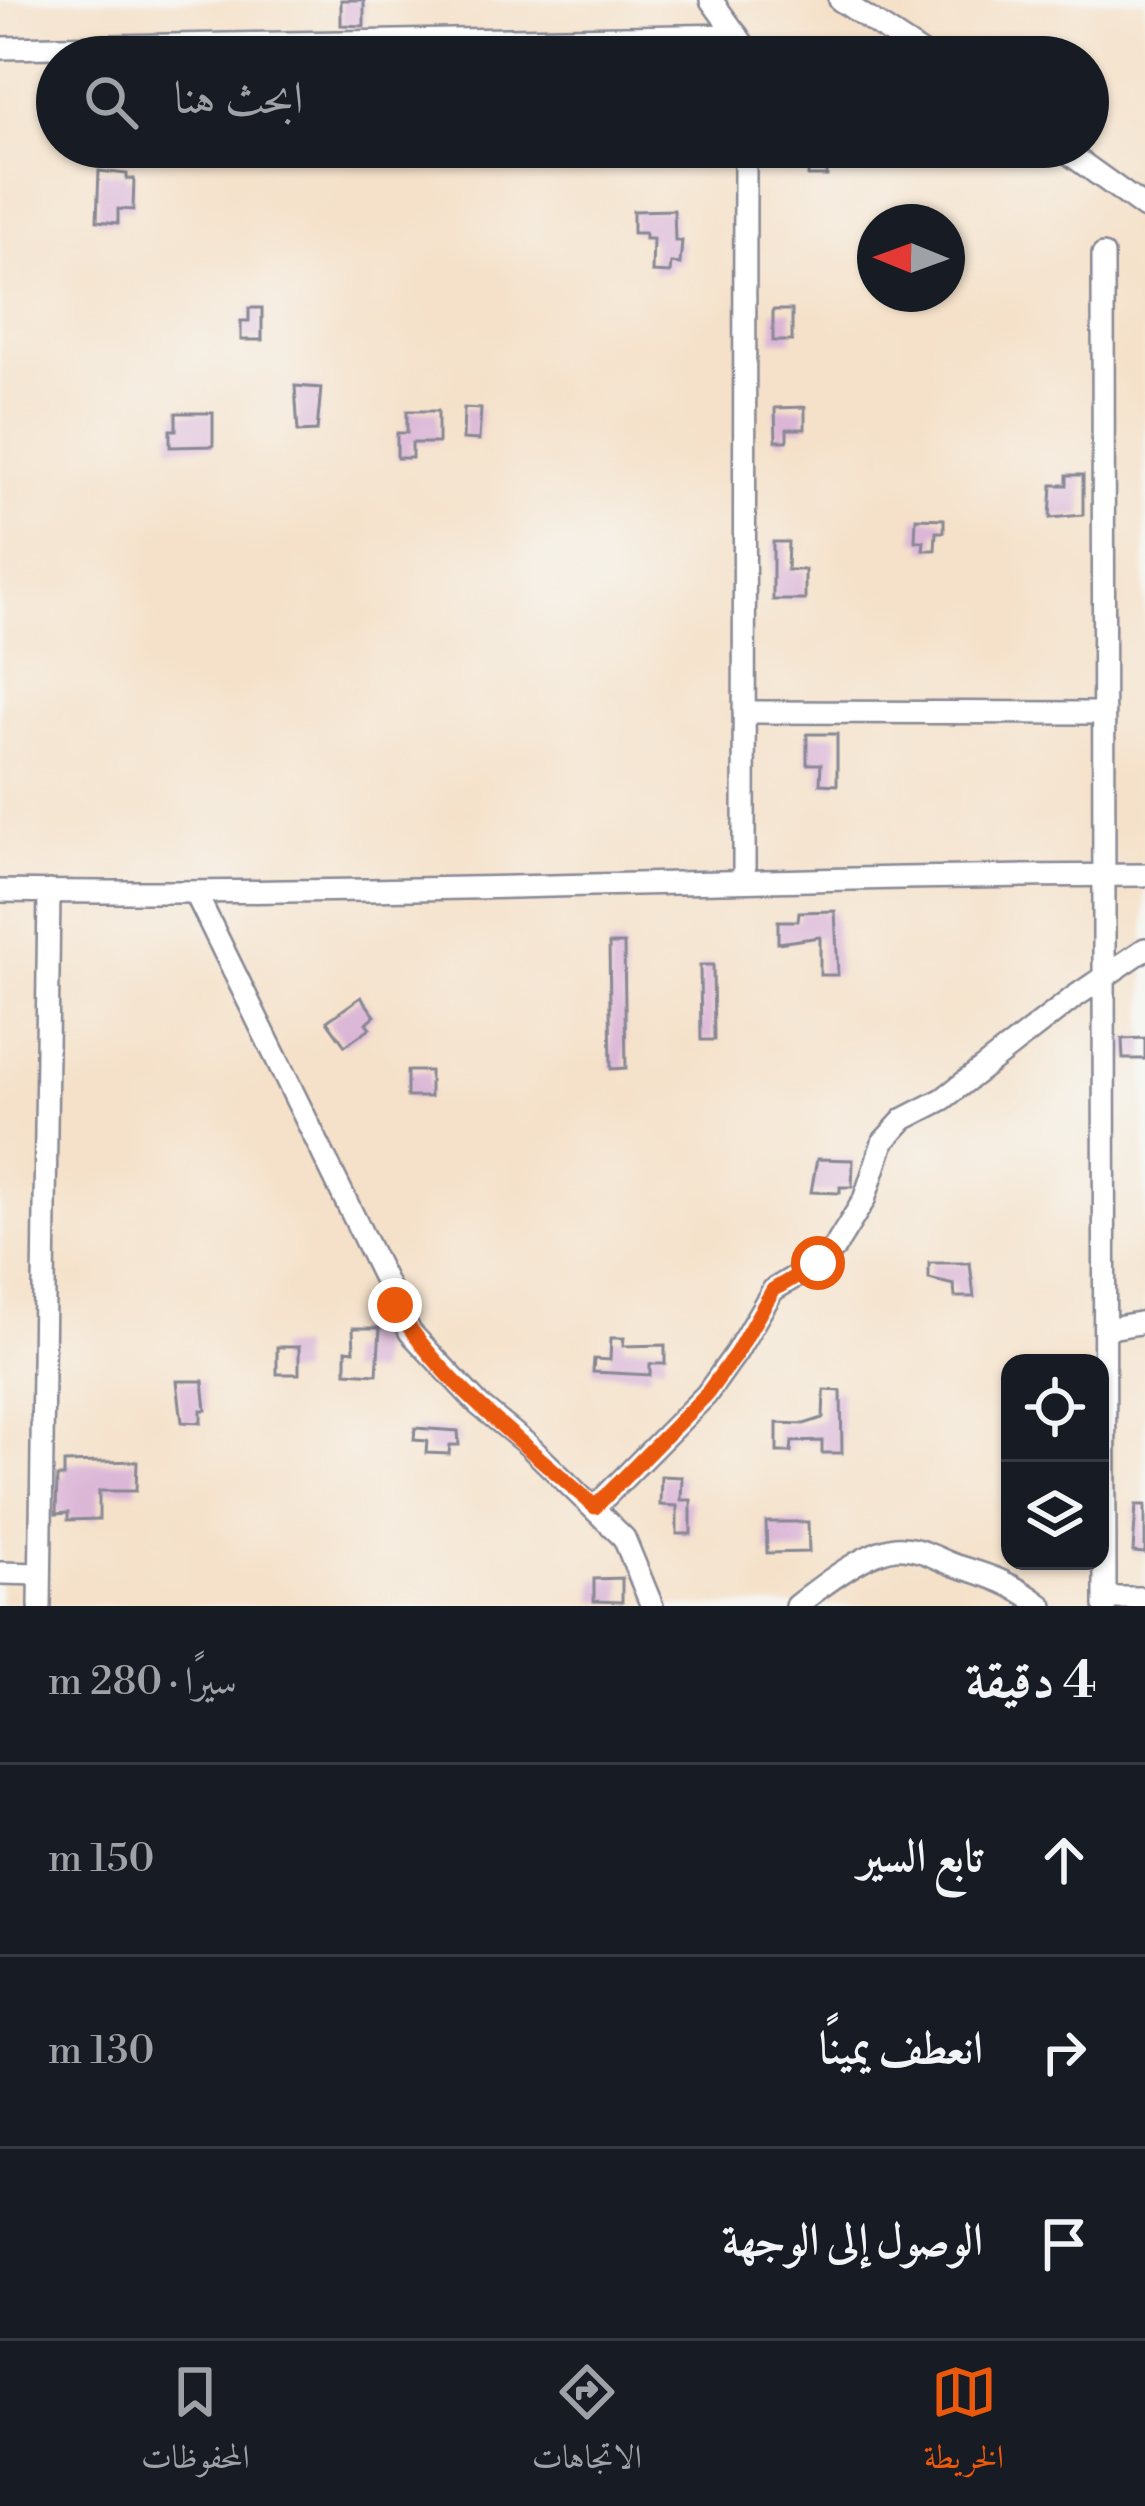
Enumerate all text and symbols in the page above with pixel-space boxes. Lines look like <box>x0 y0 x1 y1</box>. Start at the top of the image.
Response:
search box <box>36 36 1109 168</box>
icon: search <box>78 69 144 135</box>
text: ابحث هنا <box>174 71 303 128</box>
north arrow <box>857 204 965 312</box>
route start <box>791 1236 845 1290</box>
route end <box>368 1278 422 1332</box>
map controls <box>1001 1354 1109 1570</box>
button: locate <box>1001 1354 1109 1462</box>
button: layers <box>1001 1462 1109 1570</box>
text: 4 دقيقة <box>966 1650 1097 1714</box>
text: سيرًا · 280 m <box>48 1658 237 1707</box>
icon: ahead <box>1031 1827 1097 1893</box>
text: تابع السير <box>858 1829 983 1886</box>
text: 150 m <box>48 1835 154 1884</box>
icon: right <box>1031 2019 1097 2085</box>
text: انعطف يمينًا <box>819 2021 983 2078</box>
text: 130 m <box>48 2027 154 2076</box>
icon: arrive <box>1031 2211 1097 2277</box>
text: الوصول إلى الوجهة <box>722 2213 983 2270</box>
tab: المحفوظات <box>141 2359 250 2489</box>
tab: الاتجاهات <box>532 2359 642 2489</box>
tab: الخريطة <box>924 2359 1004 2489</box>

